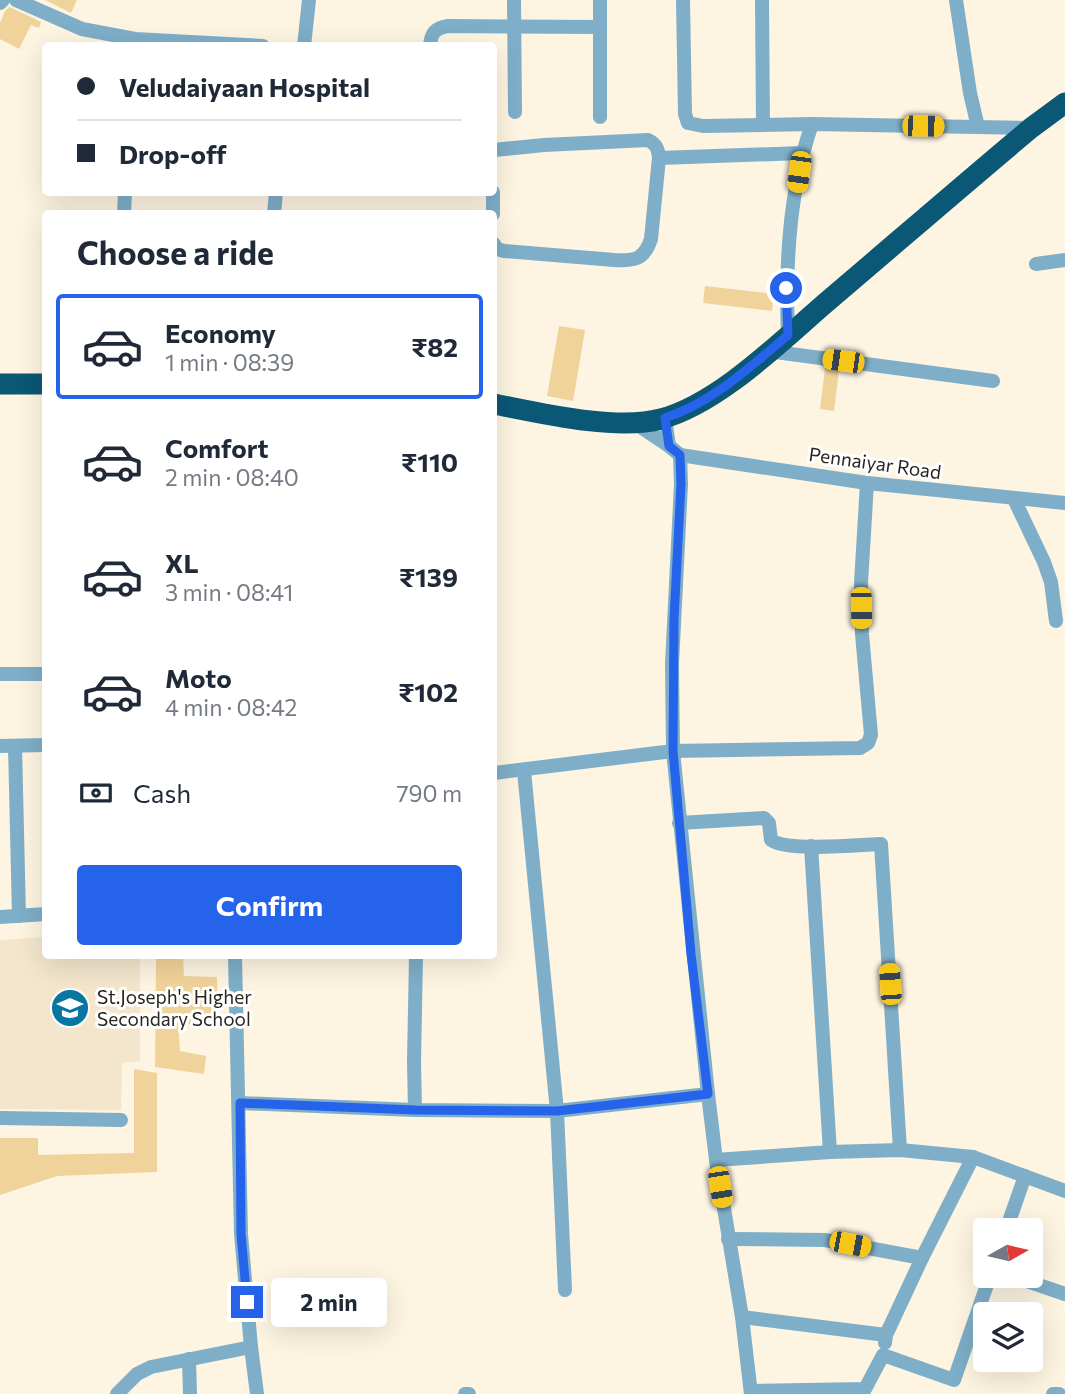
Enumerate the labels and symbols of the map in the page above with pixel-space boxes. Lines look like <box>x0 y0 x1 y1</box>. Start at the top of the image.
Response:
car <box>902 115 945 137</box>
car <box>786 150 813 194</box>
route start <box>770 272 802 304</box>
car <box>821 348 866 374</box>
street label: Pennaiyar Road <box>807 442 943 483</box>
car <box>851 587 872 629</box>
car <box>879 962 902 1006</box>
place label: St.Joseph's Higher Secondary School <box>97 985 252 1030</box>
school or university icon: St.Joseph's Higher Secondary School <box>49 987 91 1029</box>
car <box>707 1165 734 1209</box>
north arrow <box>973 1218 1043 1288</box>
car <box>828 1230 873 1258</box>
callout: 2 min <box>272 1278 387 1326</box>
route end <box>231 1286 263 1318</box>

